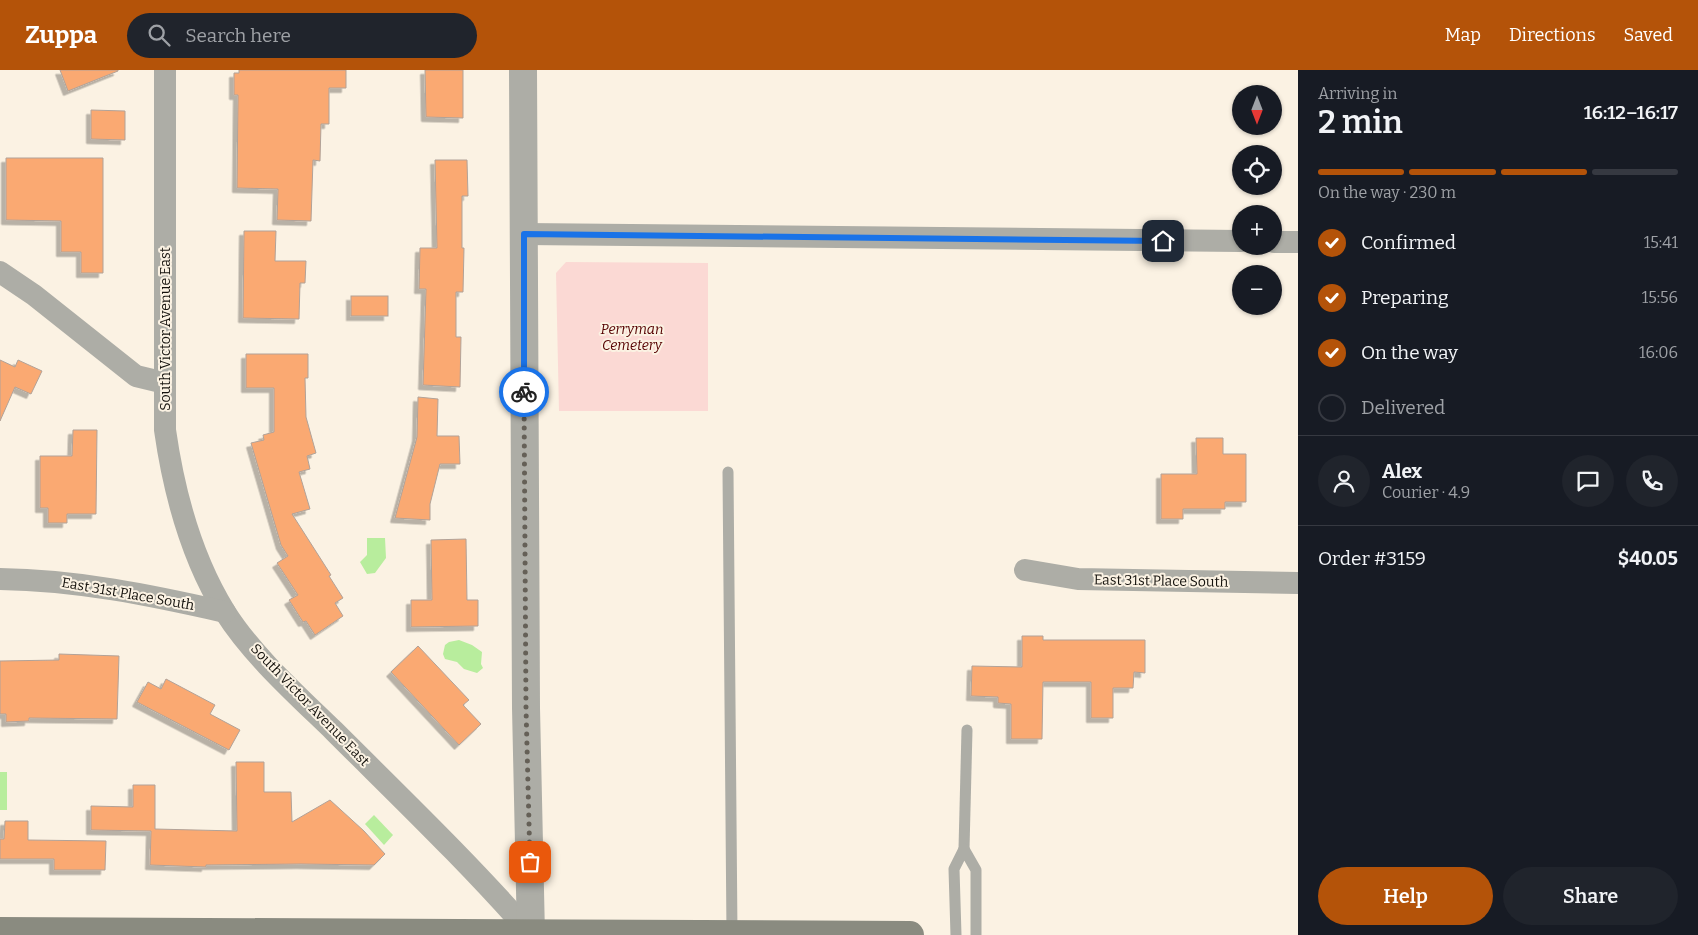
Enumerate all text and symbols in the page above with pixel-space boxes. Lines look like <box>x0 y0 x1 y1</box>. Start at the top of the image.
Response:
search box <box>127 13 477 58</box>
text: Zuppa <box>25 21 97 49</box>
icon: search <box>145 21 173 49</box>
text: Search here <box>185 24 291 47</box>
text: Map <box>1445 24 1481 46</box>
text: Directions <box>1509 24 1596 46</box>
text: Saved <box>1624 24 1673 46</box>
text: Arriving in <box>1318 84 1397 103</box>
north arrow <box>1232 85 1282 135</box>
map controls <box>1232 85 1282 315</box>
text: 16:12–16:17 <box>1584 101 1678 124</box>
text: 2 min <box>1318 103 1403 141</box>
button: locate <box>1232 145 1282 195</box>
text: On the way · 230 m <box>1318 183 1456 202</box>
button: + <box>1232 205 1282 255</box>
pin <box>1142 220 1184 262</box>
icon: home <box>1149 227 1177 255</box>
icon: check <box>1318 229 1346 257</box>
text: Confirmed <box>1361 231 1456 254</box>
text: 15:41 <box>1644 233 1678 252</box>
street label: South Victor Avenue East <box>157 247 174 411</box>
button: − <box>1232 265 1282 315</box>
icon: check <box>1318 284 1346 312</box>
text: Preparing <box>1361 286 1449 309</box>
text: 15:56 <box>1642 288 1678 307</box>
park label: Perryman Cemetery <box>600 321 664 354</box>
icon: check <box>1318 339 1346 367</box>
text: On the way <box>1361 341 1458 364</box>
text: 16:06 <box>1639 343 1678 362</box>
courier <box>499 367 549 417</box>
icon: bike <box>510 378 538 406</box>
text: Delivered <box>1361 396 1445 419</box>
button: person <box>1318 455 1370 507</box>
button: chat <box>1562 455 1614 507</box>
button: phone <box>1626 455 1678 507</box>
text: Alex <box>1382 460 1422 483</box>
text: Courier · 4.9 <box>1382 483 1470 502</box>
text: Order #3159 <box>1318 547 1426 570</box>
text: $40.05 <box>1618 547 1678 570</box>
street label: East 31st Place South <box>1094 571 1229 591</box>
street label: East 31st Place South <box>60 574 196 614</box>
street label: South Victor Avenue East <box>247 640 373 770</box>
pin <box>509 841 551 883</box>
icon: bag <box>516 848 544 876</box>
button: Help <box>1318 867 1493 925</box>
button: Share <box>1503 867 1678 925</box>

